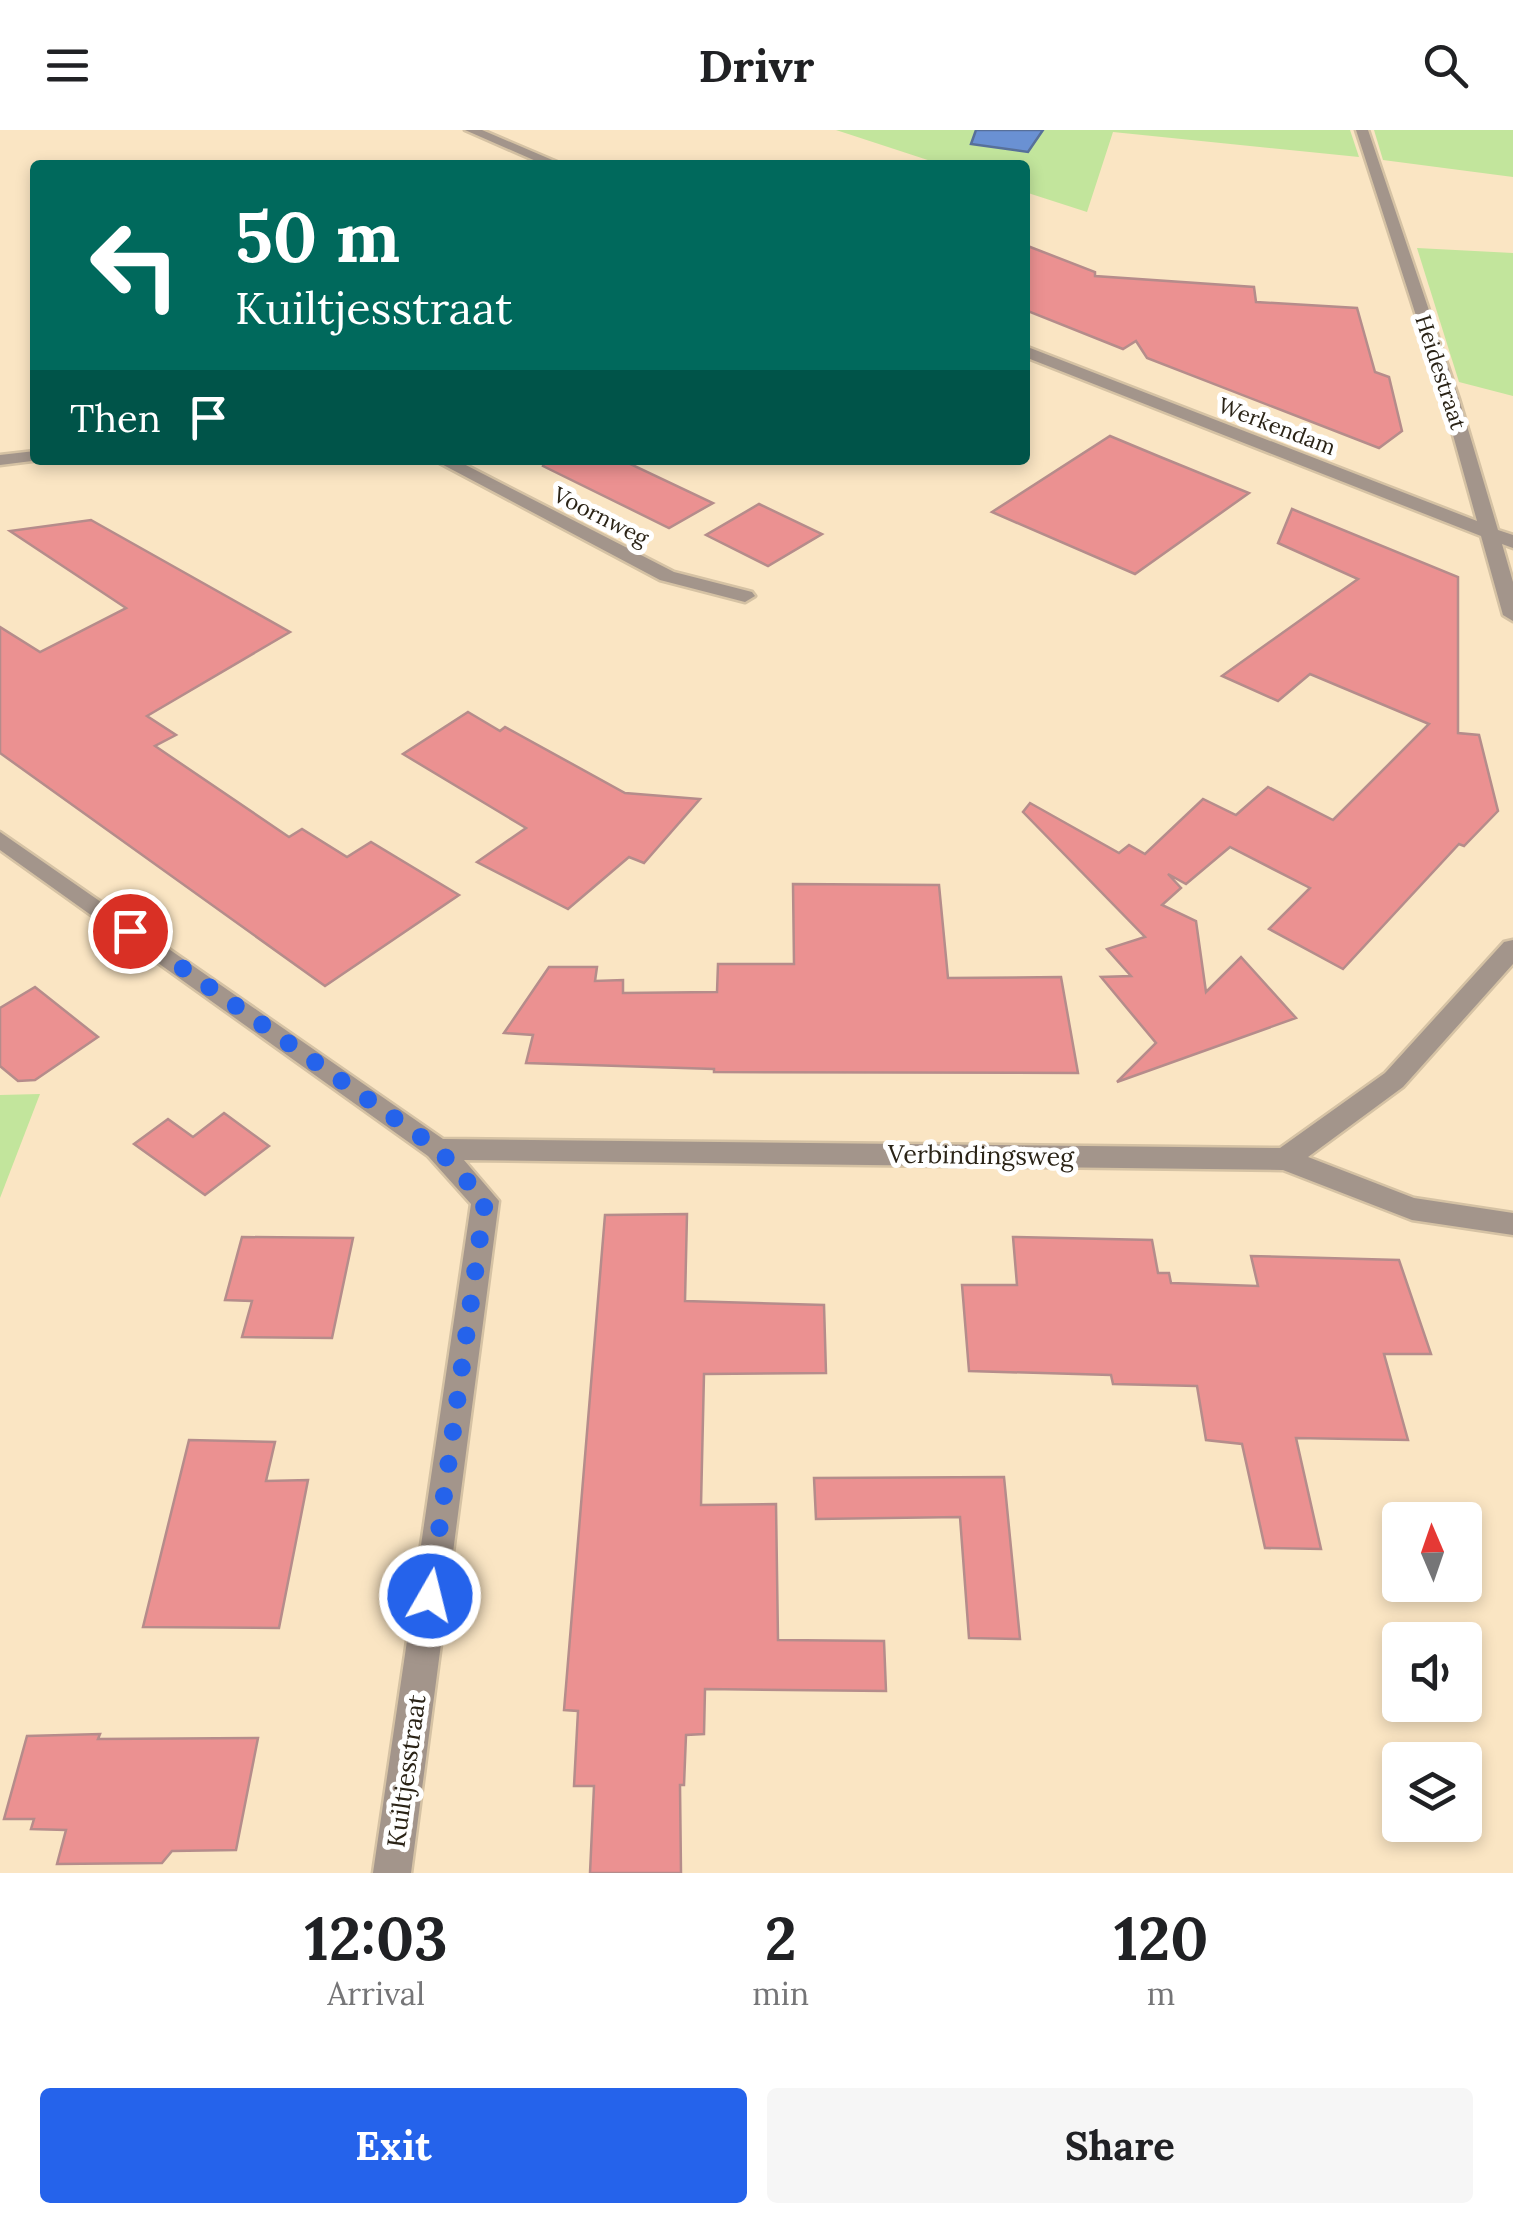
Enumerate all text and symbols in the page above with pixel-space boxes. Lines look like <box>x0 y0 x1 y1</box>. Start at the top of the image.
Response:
text: Drivr <box>699 37 814 94</box>
icon: menu <box>40 38 95 93</box>
icon: search <box>1418 38 1473 93</box>
text: 50 m <box>235 192 400 281</box>
icon: left <box>70 200 200 330</box>
text: Kuiltjesstraat <box>235 279 512 336</box>
street label: Heidestraat <box>1409 311 1473 433</box>
icon: arrive <box>181 390 236 445</box>
street label: Werkendam <box>1214 391 1340 461</box>
text: Then <box>70 394 161 442</box>
street label: Voornweg <box>548 480 654 552</box>
pin <box>88 889 173 974</box>
icon: arrive <box>103 904 158 959</box>
street label: Verbindingsweg <box>887 1137 1075 1173</box>
north arrow <box>1382 1502 1482 1602</box>
map controls <box>1382 1502 1482 1842</box>
position arrow <box>378 1544 482 1648</box>
button: sound <box>1382 1622 1482 1722</box>
street label: Kuiltjesstraat <box>379 1692 433 1850</box>
button: layers <box>1382 1742 1482 1842</box>
text: 12:03 <box>305 1900 448 1976</box>
text: 2 <box>765 1900 797 1976</box>
text: 120 <box>1114 1900 1208 1976</box>
text: Arrival <box>327 1973 425 2014</box>
text: min <box>752 1973 809 2014</box>
text: m <box>1147 1973 1175 2014</box>
button: Exit <box>40 2088 747 2203</box>
button: Share <box>767 2088 1473 2203</box>

